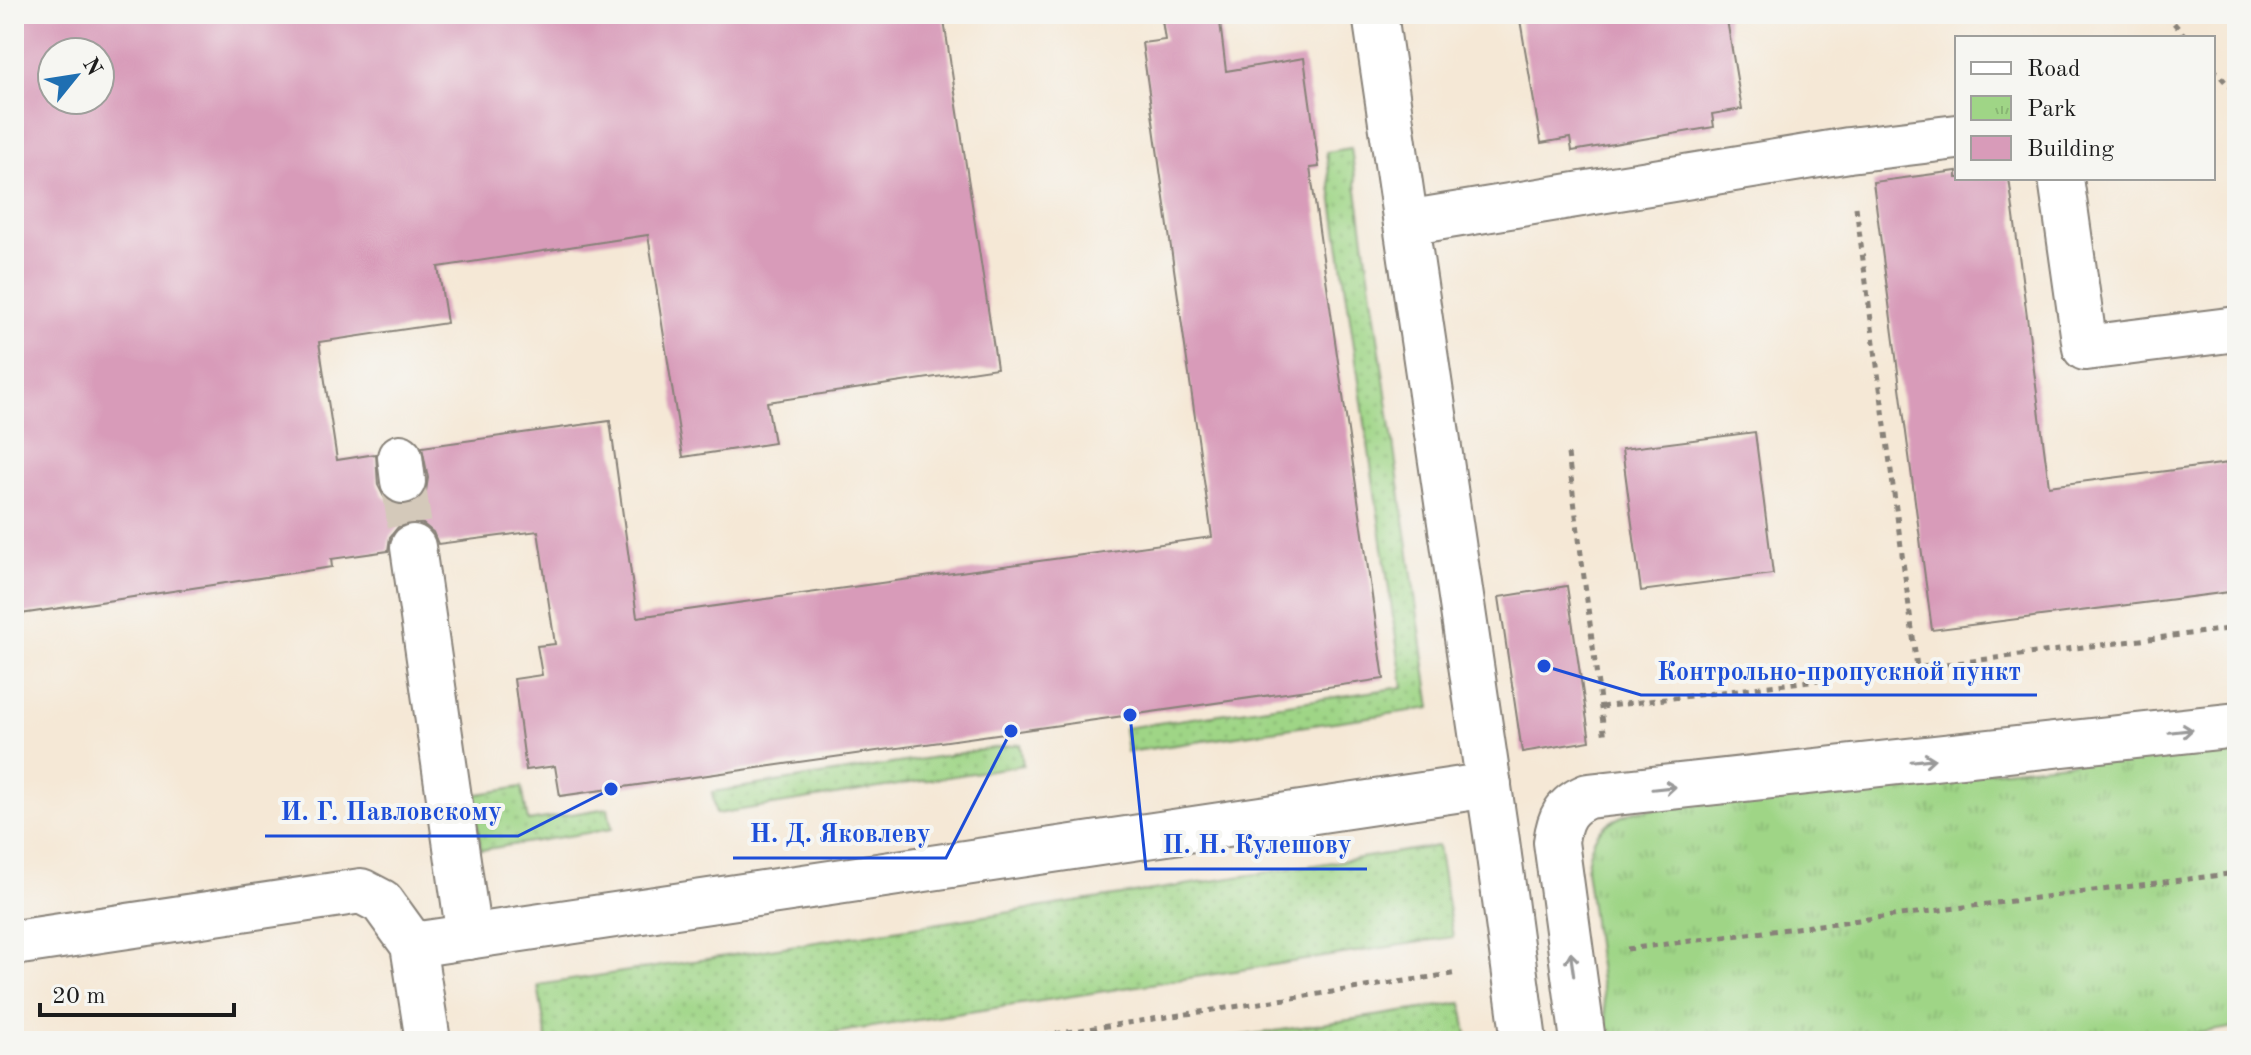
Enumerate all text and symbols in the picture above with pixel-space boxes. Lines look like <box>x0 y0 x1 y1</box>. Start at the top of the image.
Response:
north arrow <box>36 36 116 116</box>
legend <box>1955 36 2215 180</box>
text: N <box>78 54 105 80</box>
text: Road <box>2027 58 2080 82</box>
text: Park <box>2027 98 2076 122</box>
text: Building <box>2027 138 2114 162</box>
callout: Контрольно-пропускной пункт <box>1641 645 2037 695</box>
text: Контрольно-пропускной пункт <box>1657 660 2021 686</box>
one-way arrow <box>2168 723 2193 738</box>
one-way arrow <box>1909 752 1936 767</box>
one-way arrow <box>1650 781 1677 796</box>
callout: И. Г. Павловскому <box>265 786 518 836</box>
text: И. Г. Павловскому <box>280 800 502 826</box>
callout: Н. Д. Яковлеву <box>733 808 946 858</box>
callout: П. Н. Кулешову <box>1146 819 1367 869</box>
text: Н. Д. Яковлеву <box>749 822 931 848</box>
text: П. Н. Кулешову <box>1162 833 1352 859</box>
one-way arrow <box>1564 952 1579 977</box>
scale bar <box>40 967 234 1017</box>
text: 20 m <box>52 985 106 1009</box>

